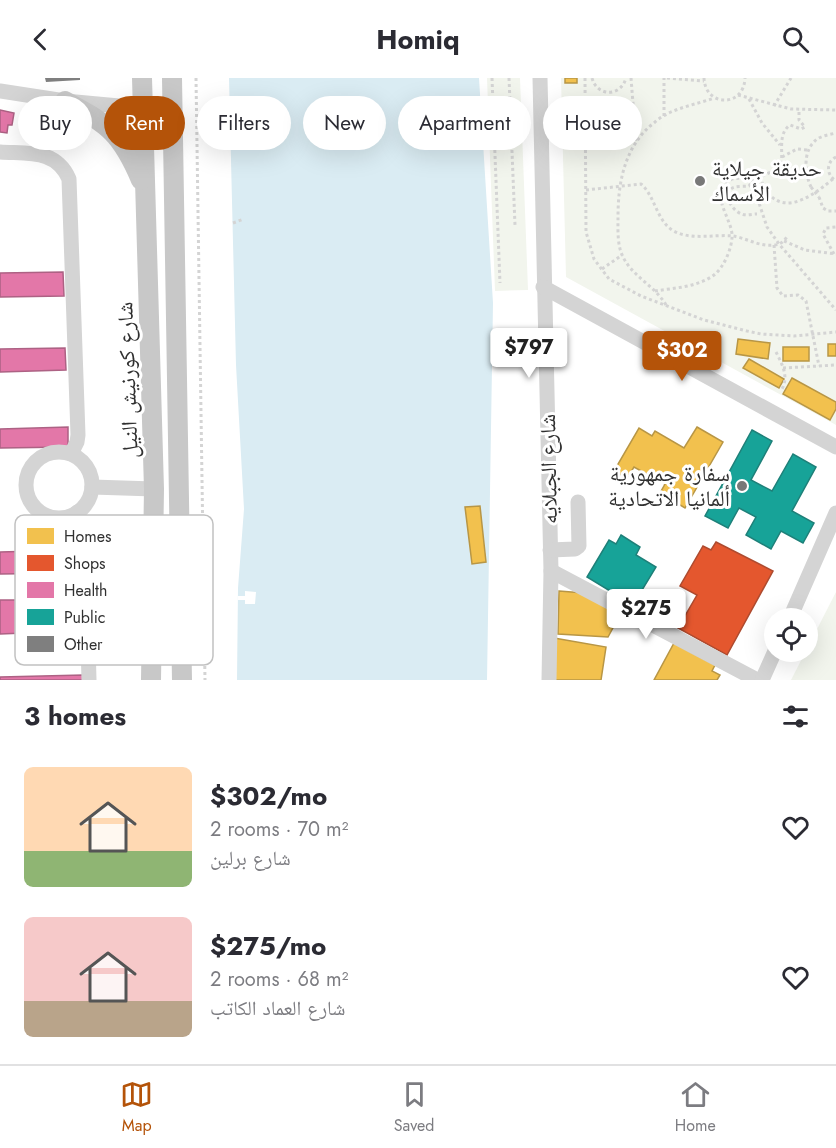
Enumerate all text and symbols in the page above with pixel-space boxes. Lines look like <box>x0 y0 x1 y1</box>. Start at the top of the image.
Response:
text: Homiq <box>376 20 460 59</box>
icon: back <box>24 23 57 56</box>
icon: search <box>779 23 812 56</box>
chip: Buy <box>18 96 92 150</box>
chip: Rent <box>104 96 185 150</box>
chip: Filters <box>197 96 291 150</box>
chip: New <box>303 96 386 150</box>
chip: Apartment <box>398 96 531 150</box>
chip: House <box>543 96 642 150</box>
place label: حديقة جيلاية الأسماك <box>712 152 822 209</box>
marker: حديقة جيلاية الأسماك <box>693 174 707 188</box>
street label: شارع كورنيش النيل <box>108 301 146 459</box>
pin: $797 <box>493 328 565 379</box>
pin: $302 <box>646 331 718 382</box>
text: $797 <box>504 333 554 362</box>
text: $302 <box>656 336 708 365</box>
street label: شارع الجبلايه <box>531 414 565 524</box>
place label: سفارة جمهورية ألمانيا الاتحادية <box>608 457 730 514</box>
marker: سفارة جمهورية ألمانيا الاتحادية <box>735 479 749 493</box>
legend <box>15 515 213 665</box>
text: Homes <box>64 525 111 548</box>
text: Shops <box>64 552 105 575</box>
text: Health <box>64 579 107 602</box>
pin: $275 <box>610 589 682 640</box>
text: $275 <box>621 594 671 623</box>
text: Public <box>64 606 105 629</box>
map controls <box>764 608 818 662</box>
button: locate <box>764 608 818 662</box>
text: Other <box>64 633 103 656</box>
text: 3 homes <box>24 697 126 735</box>
icon: filters <box>779 700 812 733</box>
text: $302/mo <box>210 777 327 815</box>
icon: home <box>72 791 144 863</box>
icon: heart <box>779 811 812 844</box>
text: 2 rooms · 70 m² <box>210 815 348 844</box>
text: شارع برلين <box>210 844 291 873</box>
text: $275/mo <box>210 927 326 965</box>
icon: home <box>72 941 144 1013</box>
icon: heart <box>779 961 812 994</box>
text: 2 rooms · 68 m² <box>210 965 348 994</box>
text: شارع العماد الكاتب <box>210 994 345 1023</box>
tab: Map <box>120 1078 153 1137</box>
tab: Saved <box>394 1078 434 1137</box>
tab: Home <box>675 1078 716 1137</box>

